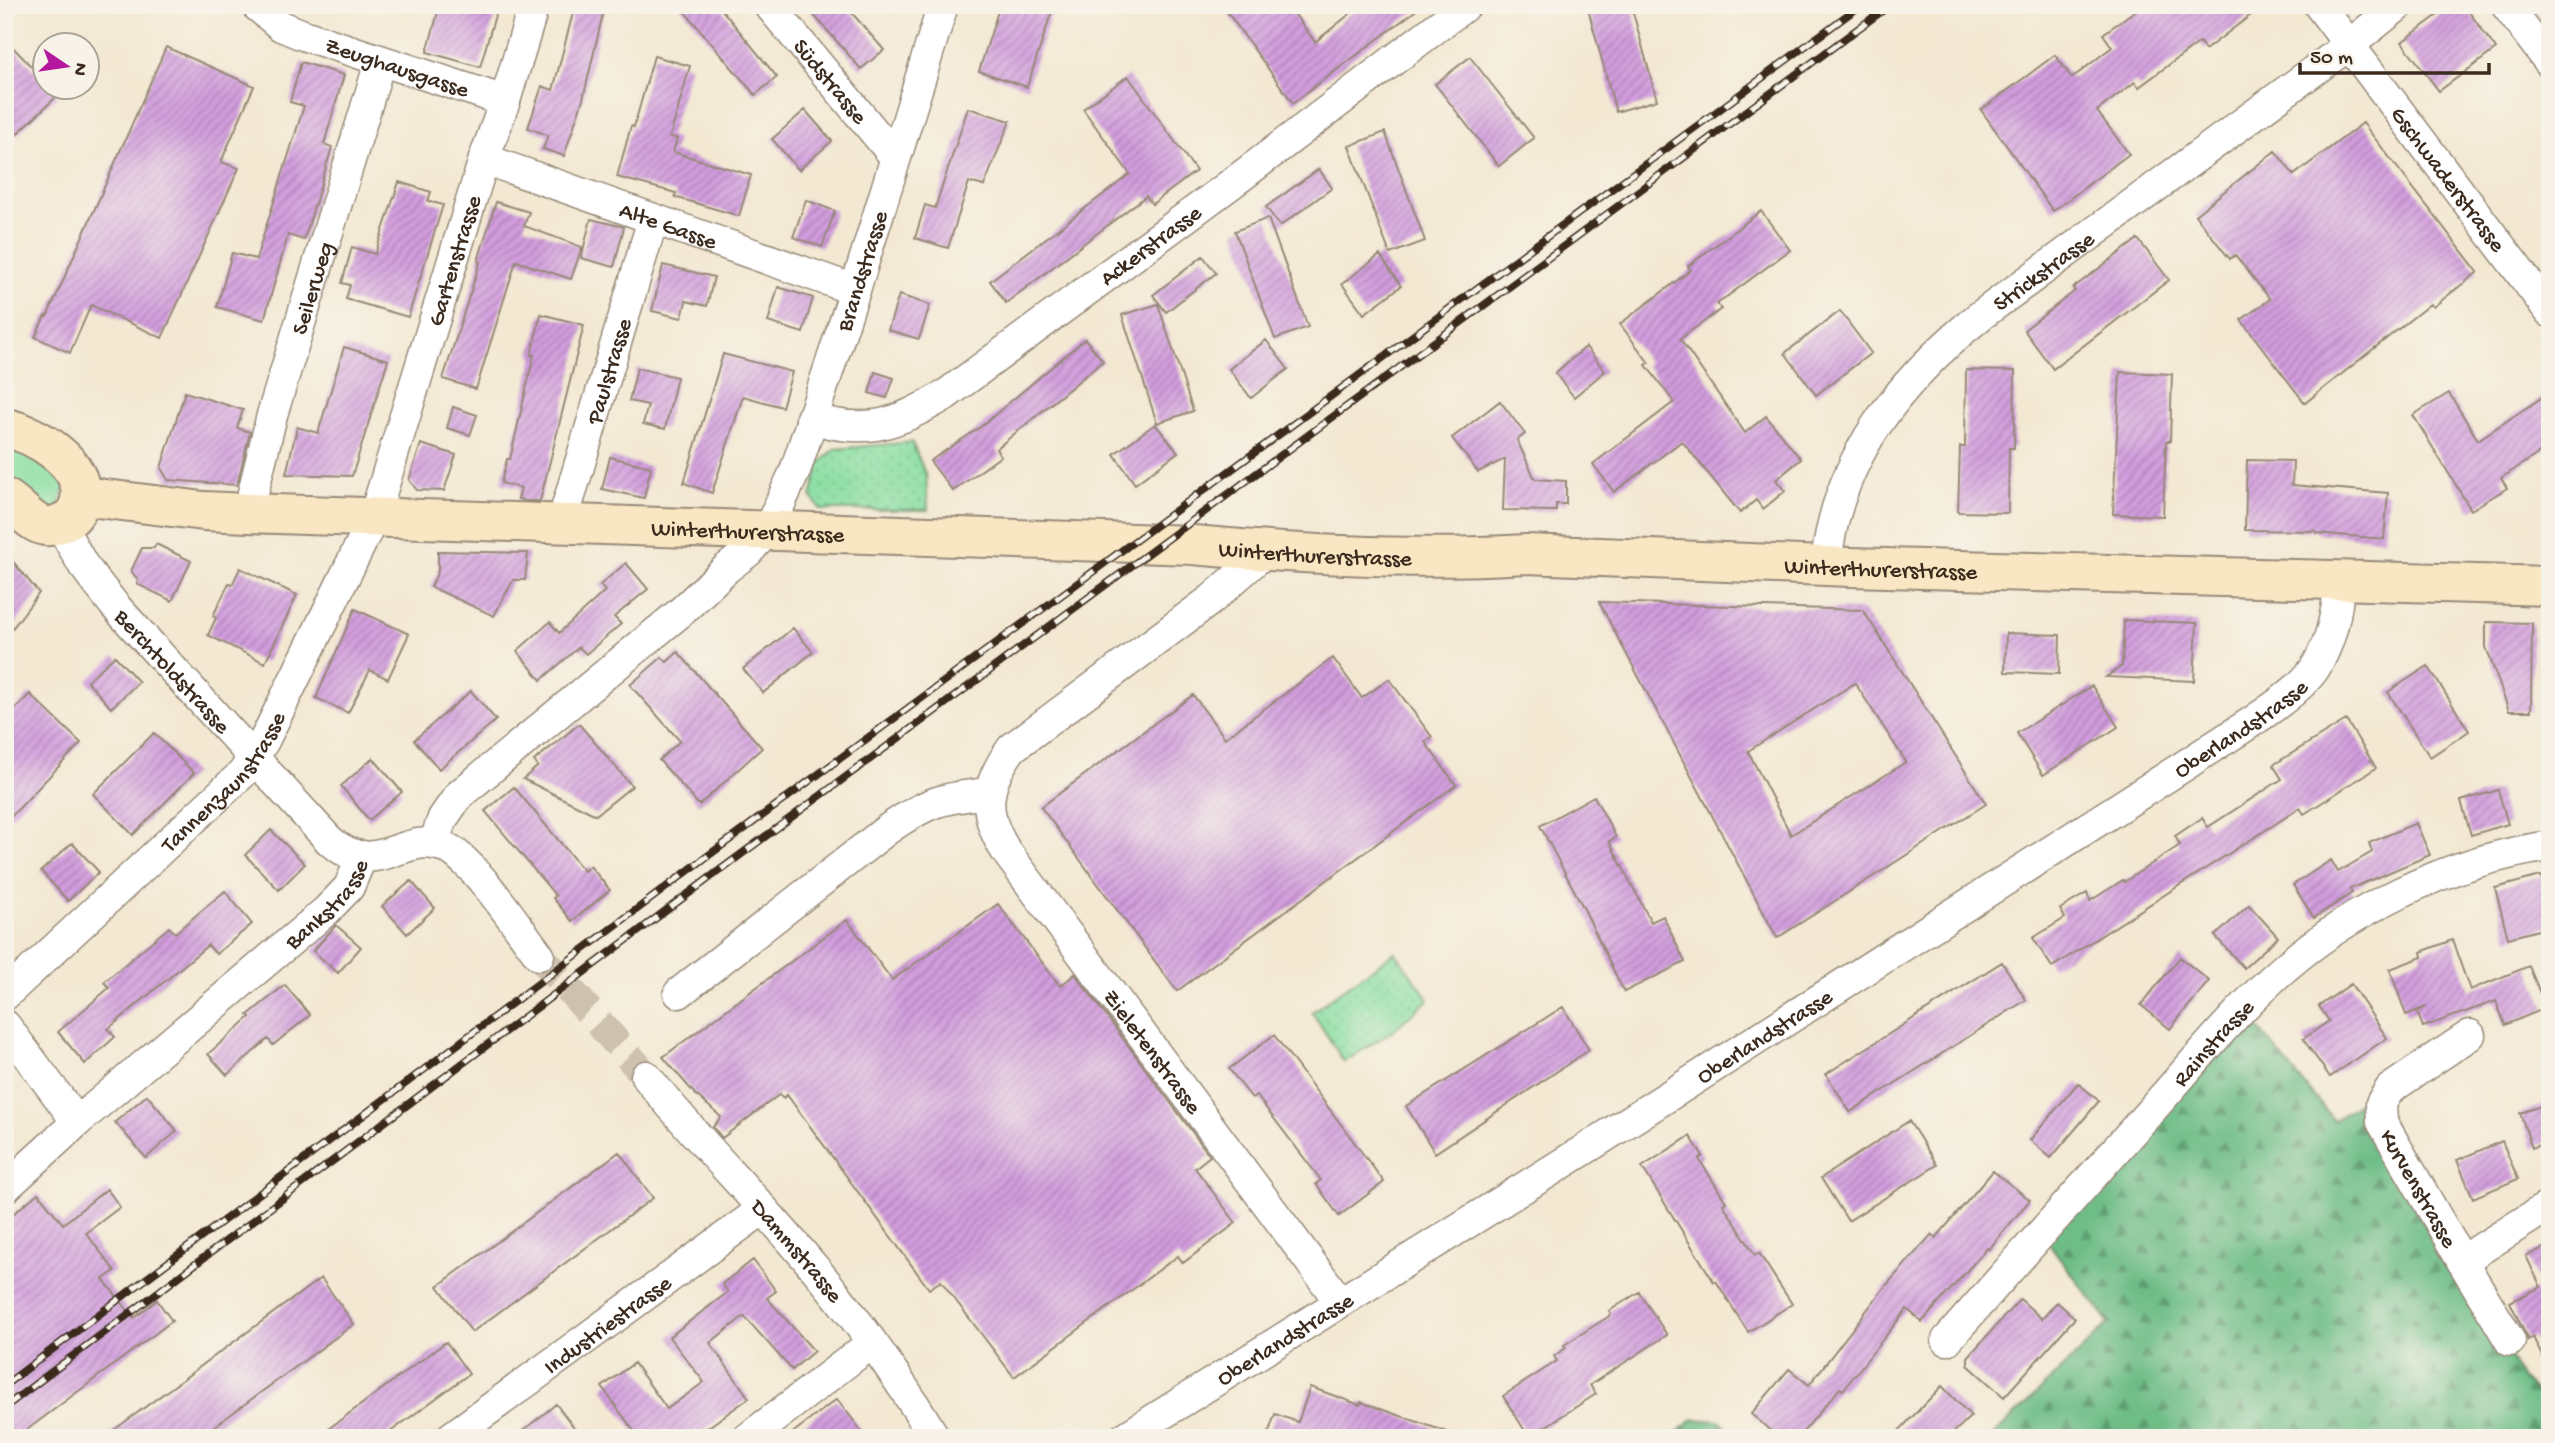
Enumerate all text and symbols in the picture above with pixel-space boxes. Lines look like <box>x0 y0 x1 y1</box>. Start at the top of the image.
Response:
north arrow <box>32 32 102 102</box>
scale bar <box>2300 32 2488 76</box>
street label: Zeughausgasse <box>321 33 473 106</box>
street label: Südstrasse <box>786 35 873 132</box>
text: 50 m <box>2310 47 2353 72</box>
text: N <box>67 60 92 78</box>
street label: Gschwaderstrasse <box>2383 103 2511 259</box>
street label: Gartenstrasse <box>423 191 489 330</box>
street label: Alte Gasse <box>615 198 721 258</box>
street label: Ackerstrasse <box>1096 200 1209 293</box>
street label: Brandstrasse <box>832 207 896 336</box>
street label: Strickstrasse <box>1989 226 2102 319</box>
street label: Seilerweg <box>287 239 341 338</box>
street label: Paulstrasse <box>582 315 640 429</box>
street label: Winterthurerstrasse <box>651 517 846 550</box>
street label: Winterthurerstrasse <box>1217 537 1413 574</box>
street label: Winterthurerstrasse <box>1784 554 1979 587</box>
street label: Berchtoldstrasse <box>107 604 236 741</box>
street label: Oberlandstrasse <box>2170 674 2316 786</box>
street label: Tannenzaunstrasse <box>155 707 294 861</box>
street label: Bankstrasse <box>280 855 376 957</box>
street label: Oberlandstrasse <box>1693 984 1839 1091</box>
street label: Zieletenstrasse <box>1096 985 1207 1121</box>
street label: Rainstrasse <box>2168 994 2262 1093</box>
street label: Kurvenstrasse <box>2372 1125 2462 1254</box>
street label: Dammstrasse <box>742 1193 848 1310</box>
street label: Industriestrasse <box>540 1270 679 1382</box>
street label: Oberlandstrasse <box>1213 1287 1360 1393</box>

